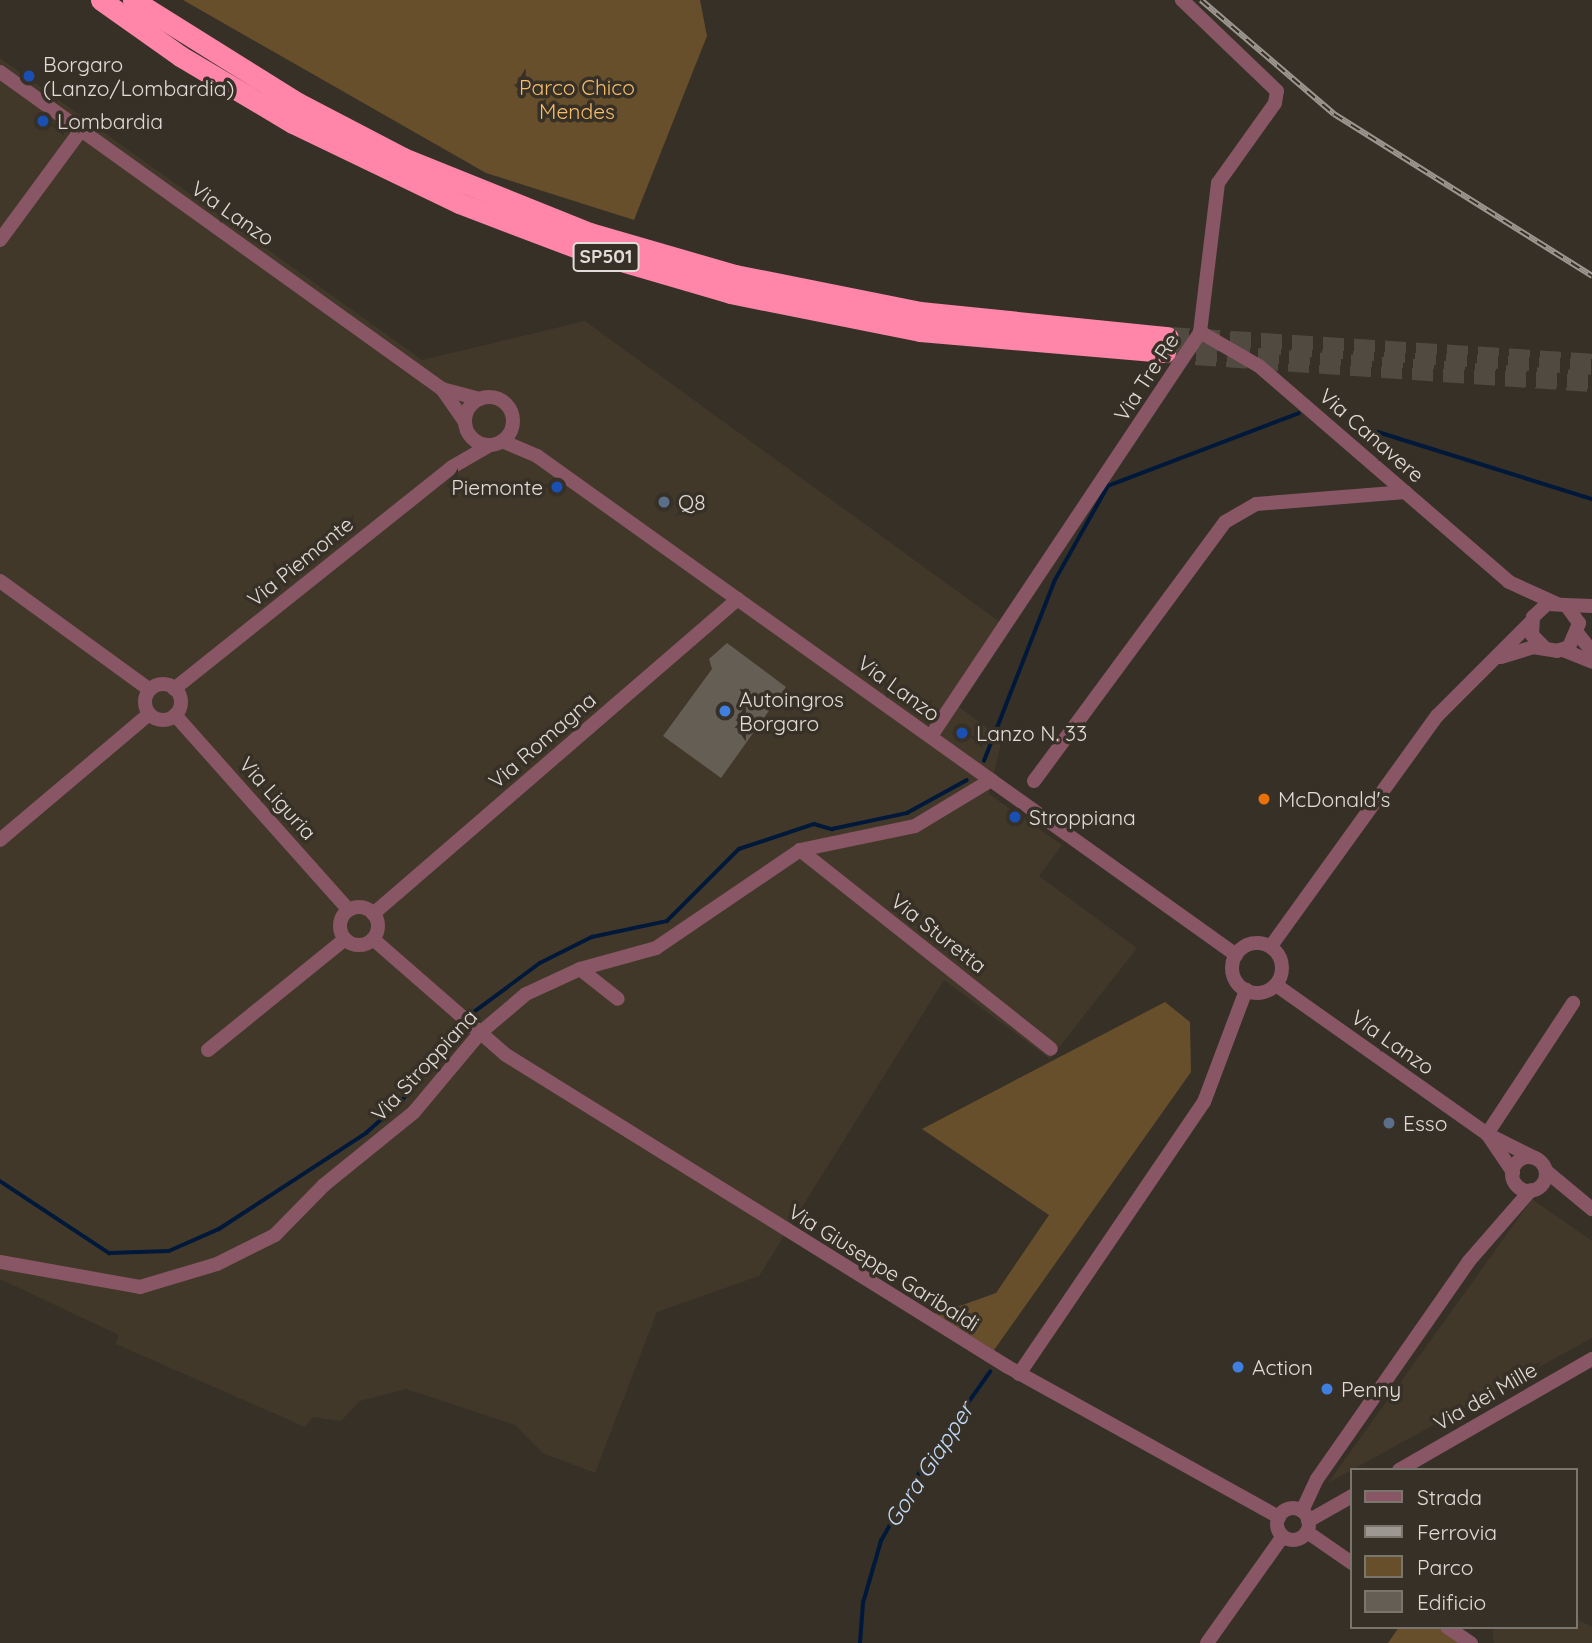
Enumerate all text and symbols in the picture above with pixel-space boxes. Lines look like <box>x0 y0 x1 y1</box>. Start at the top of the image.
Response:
place label: Borgaro (Lanzo/Lombardia) <box>43 51 234 101</box>
marker: Borgaro (Lanzo/Lombardia) <box>21 68 37 84</box>
park label: Parco Chico Mendes <box>519 74 635 124</box>
place label: Lombardia <box>57 108 163 134</box>
marker: Lombardia <box>35 113 51 129</box>
street label: Via Lanzo <box>187 175 279 251</box>
road number: SP501 <box>571 242 641 272</box>
street label: Via Tre Re <box>1108 328 1184 426</box>
street label: Via Canavere <box>1315 383 1429 487</box>
place label: Piemonte <box>451 474 543 500</box>
marker: Piemonte <box>549 479 565 495</box>
place label: Q8 <box>678 489 706 515</box>
marker: Q8 <box>656 494 672 510</box>
street label: Via Piemonte <box>242 511 358 611</box>
street label: Via Lanzo <box>853 650 945 726</box>
place label: Autoingros Borgaro <box>739 686 844 736</box>
street label: Via Romagna <box>483 687 601 793</box>
marker: Autoingros Borgaro <box>717 703 733 719</box>
place label: Lanzo N. 33 <box>976 720 1087 746</box>
marker: Lanzo N. 33 <box>954 725 970 741</box>
street label: Via Liguria <box>234 751 322 845</box>
place label: McDonald's <box>1278 786 1390 812</box>
marker: McDonald's <box>1256 791 1272 807</box>
place label: Stroppiana <box>1029 804 1136 830</box>
marker: Stroppiana <box>1007 809 1023 825</box>
street label: Via Sturetta <box>886 888 992 978</box>
street label: Via Stroppiana <box>366 1004 482 1126</box>
street label: Via Lanzo <box>1347 1004 1439 1080</box>
place label: Esso <box>1403 1110 1447 1136</box>
marker: Esso <box>1381 1115 1397 1131</box>
street label: Via Giuseppe Garibaldi <box>784 1198 984 1336</box>
place label: Action <box>1252 1354 1313 1380</box>
street label: Via dei Mille <box>1429 1356 1541 1436</box>
marker: Action <box>1230 1359 1246 1375</box>
place label: Penny <box>1341 1376 1401 1402</box>
marker: Penny <box>1319 1381 1335 1397</box>
water label: Gora Giapper <box>878 1397 980 1533</box>
legend <box>1350 1468 1578 1629</box>
text: Strada <box>1417 1484 1482 1510</box>
text: Ferrovia <box>1417 1519 1497 1545</box>
text: Parco <box>1417 1554 1473 1580</box>
text: Edificio <box>1417 1589 1486 1615</box>

